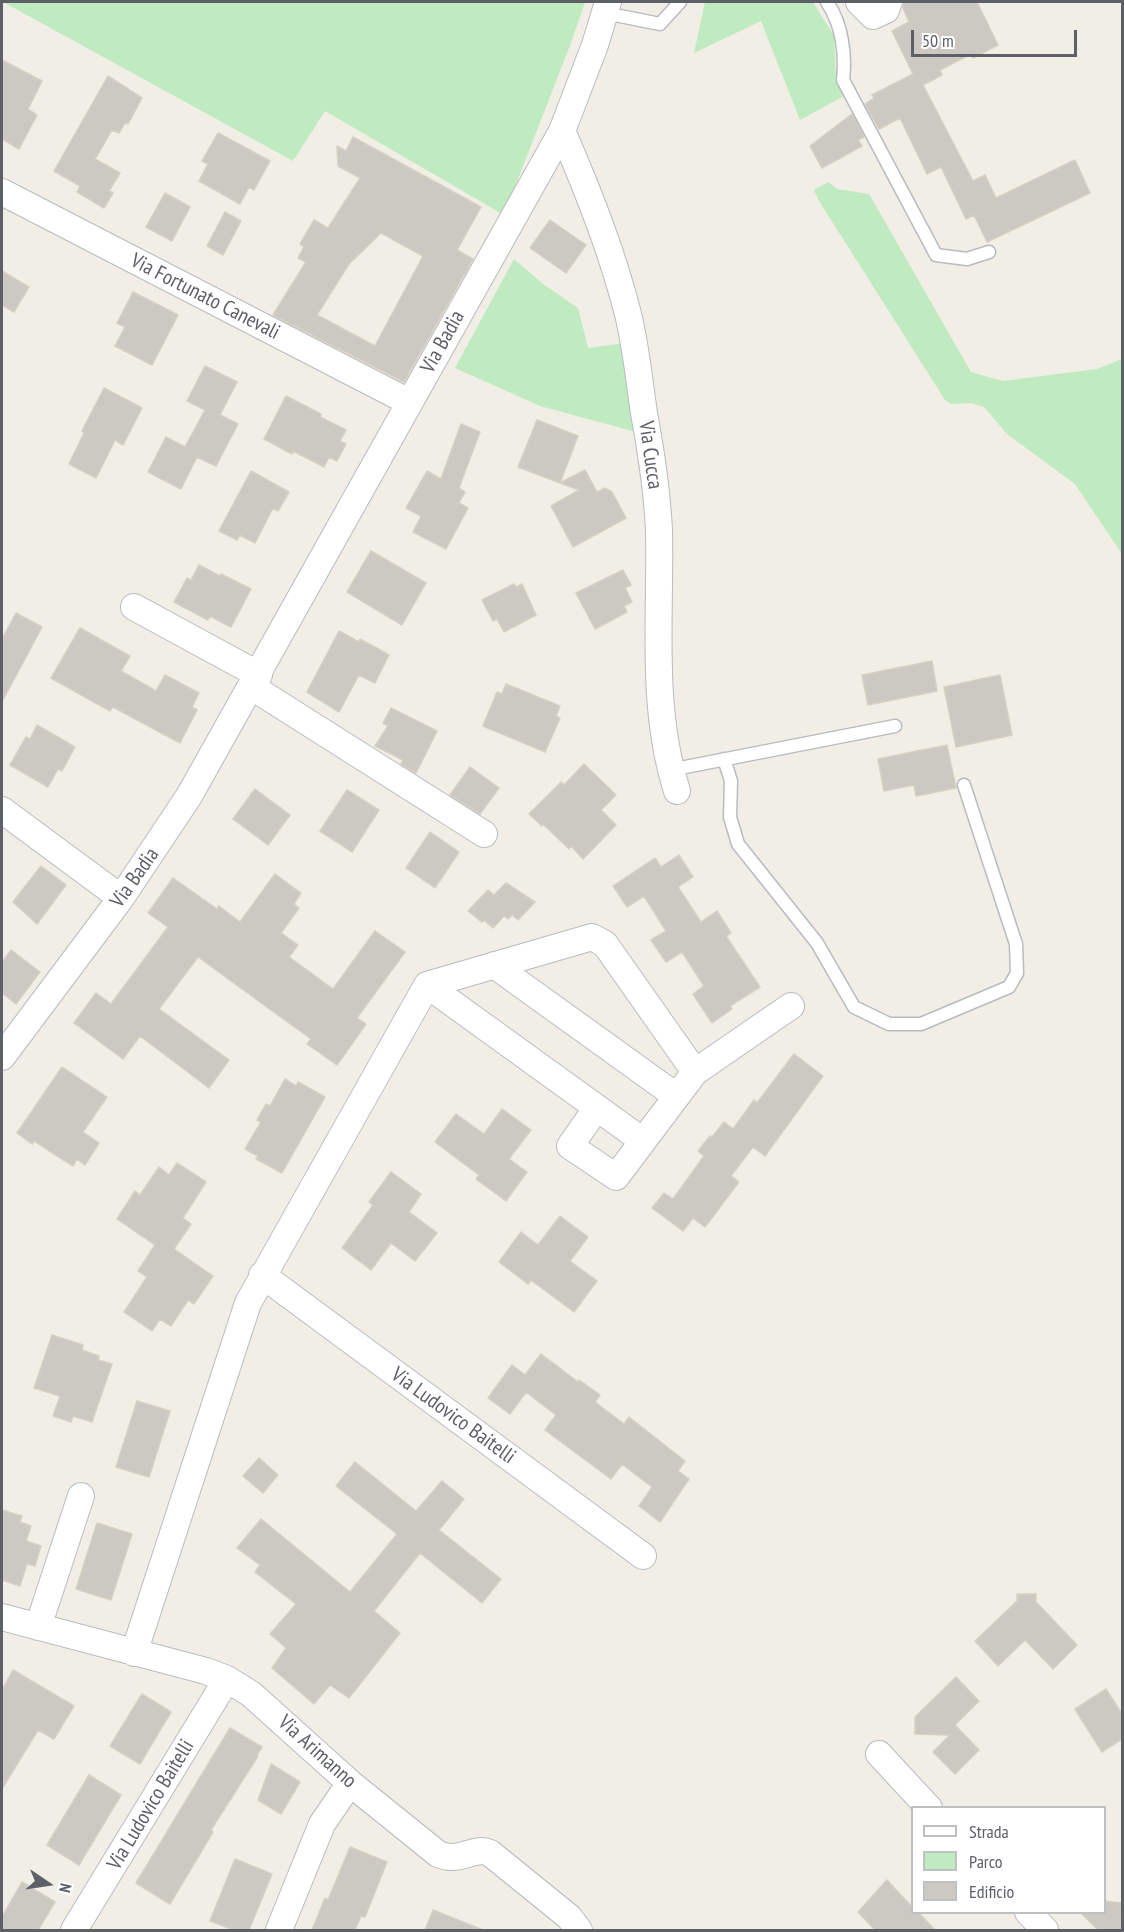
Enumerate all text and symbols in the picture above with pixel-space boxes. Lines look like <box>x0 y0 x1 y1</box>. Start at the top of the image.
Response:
scale bar <box>914 18 1080 56</box>
text: 50 m <box>922 29 954 52</box>
street label: Via Fortunato Canevali <box>126 249 284 345</box>
street label: Via Badia <box>416 306 470 378</box>
street label: Via Cucca <box>633 419 667 491</box>
street label: Via Badia <box>105 843 165 913</box>
street label: Via Ludovico Baitelli <box>386 1362 520 1470</box>
street label: Via Arimanno <box>273 1710 361 1794</box>
street label: Via Ludovico Baitelli <box>102 1735 200 1875</box>
legend <box>911 1806 1106 1914</box>
text: Strada <box>969 1820 1009 1843</box>
text: Parco <box>969 1850 1003 1873</box>
north arrow <box>18 1854 78 1914</box>
text: Edificio <box>969 1880 1014 1903</box>
text: N <box>55 1882 76 1895</box>

